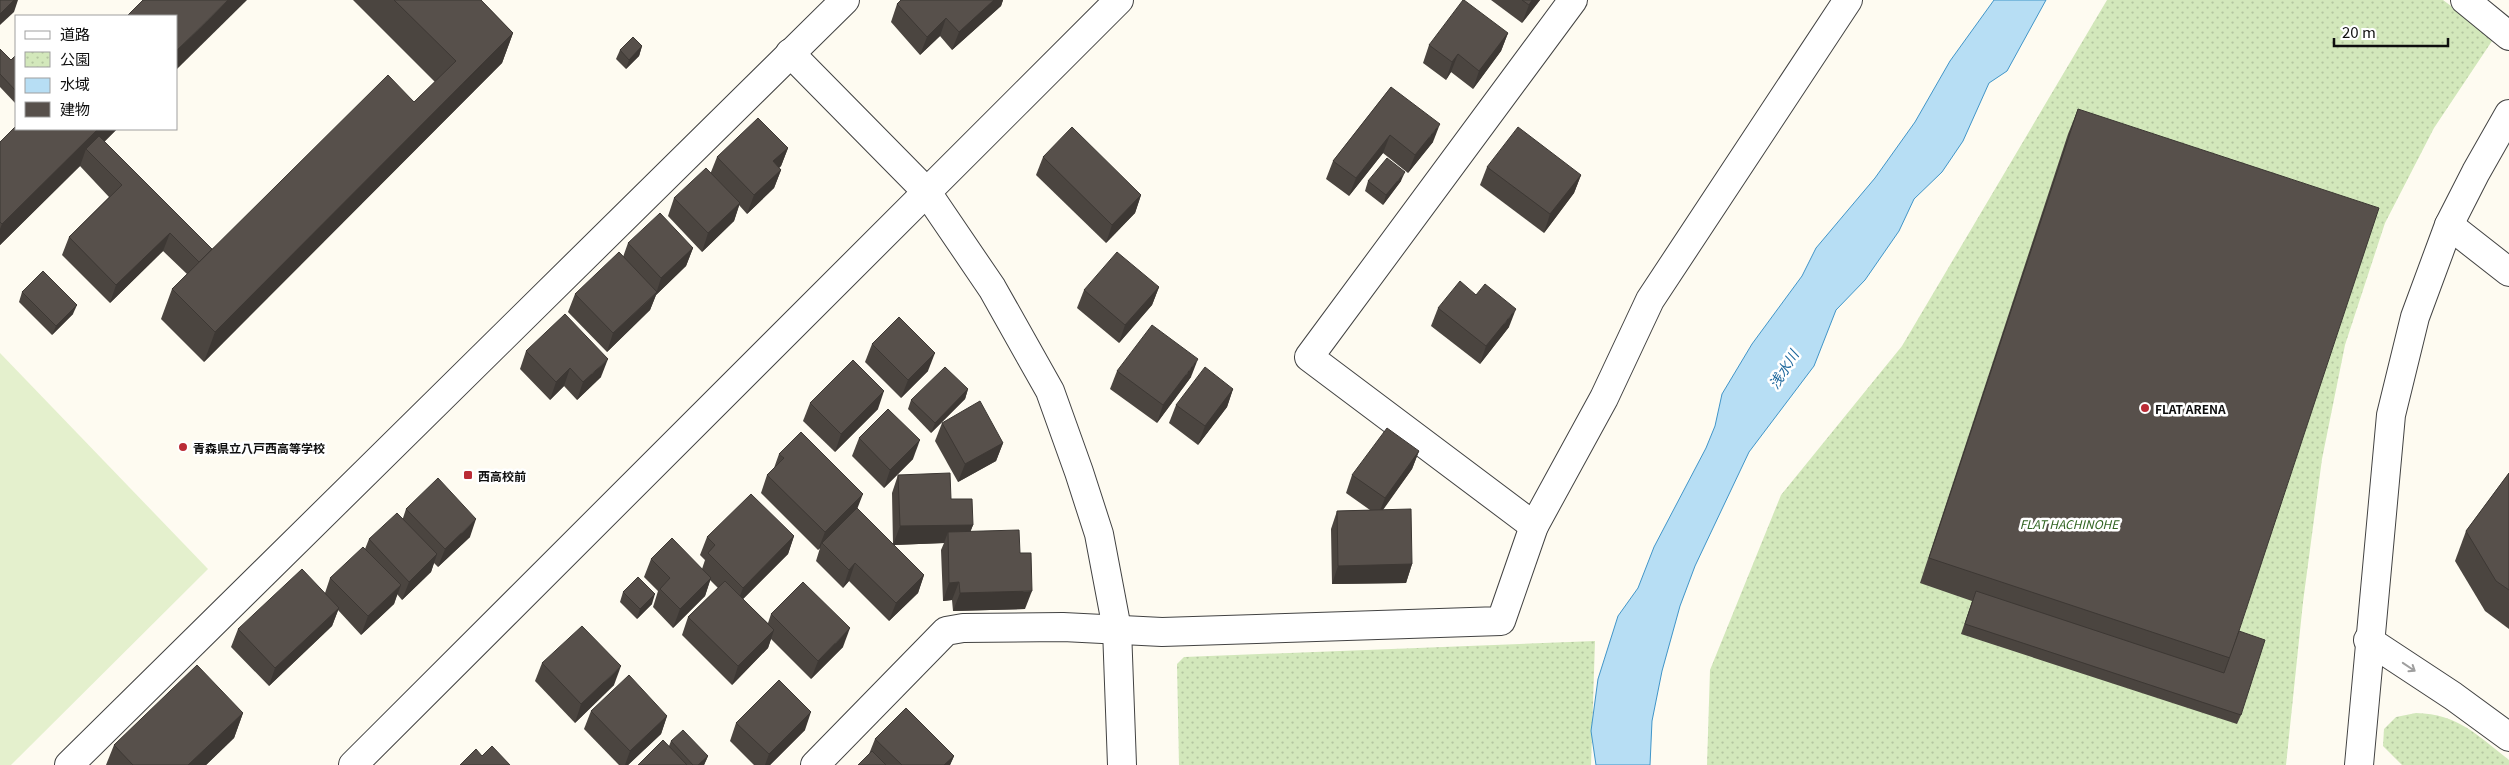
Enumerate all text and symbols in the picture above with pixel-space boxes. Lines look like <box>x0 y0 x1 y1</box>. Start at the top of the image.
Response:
legend <box>15 15 178 130</box>
scale bar <box>2334 15 2448 47</box>
text: 20 m <box>2342 21 2376 42</box>
text: 道路 <box>60 23 90 44</box>
text: 公園 <box>60 48 90 69</box>
text: 水域 <box>60 73 90 94</box>
text: 建物 <box>60 98 90 119</box>
water label: 浅水川 <box>1763 344 1804 392</box>
place label: FLAT ARENA <box>2155 400 2226 417</box>
marker: FLAT ARENA <box>2139 402 2151 414</box>
place label: 青森県立八戸西高等学校 <box>193 439 325 456</box>
marker: 青森県立八戸西高等学校 <box>177 441 189 453</box>
place label: 西高校前 <box>478 467 526 484</box>
marker: 西高校前 <box>462 469 474 481</box>
park label: FLAT HACHINOHE <box>2020 515 2120 532</box>
one-way arrow <box>2402 662 2416 672</box>

